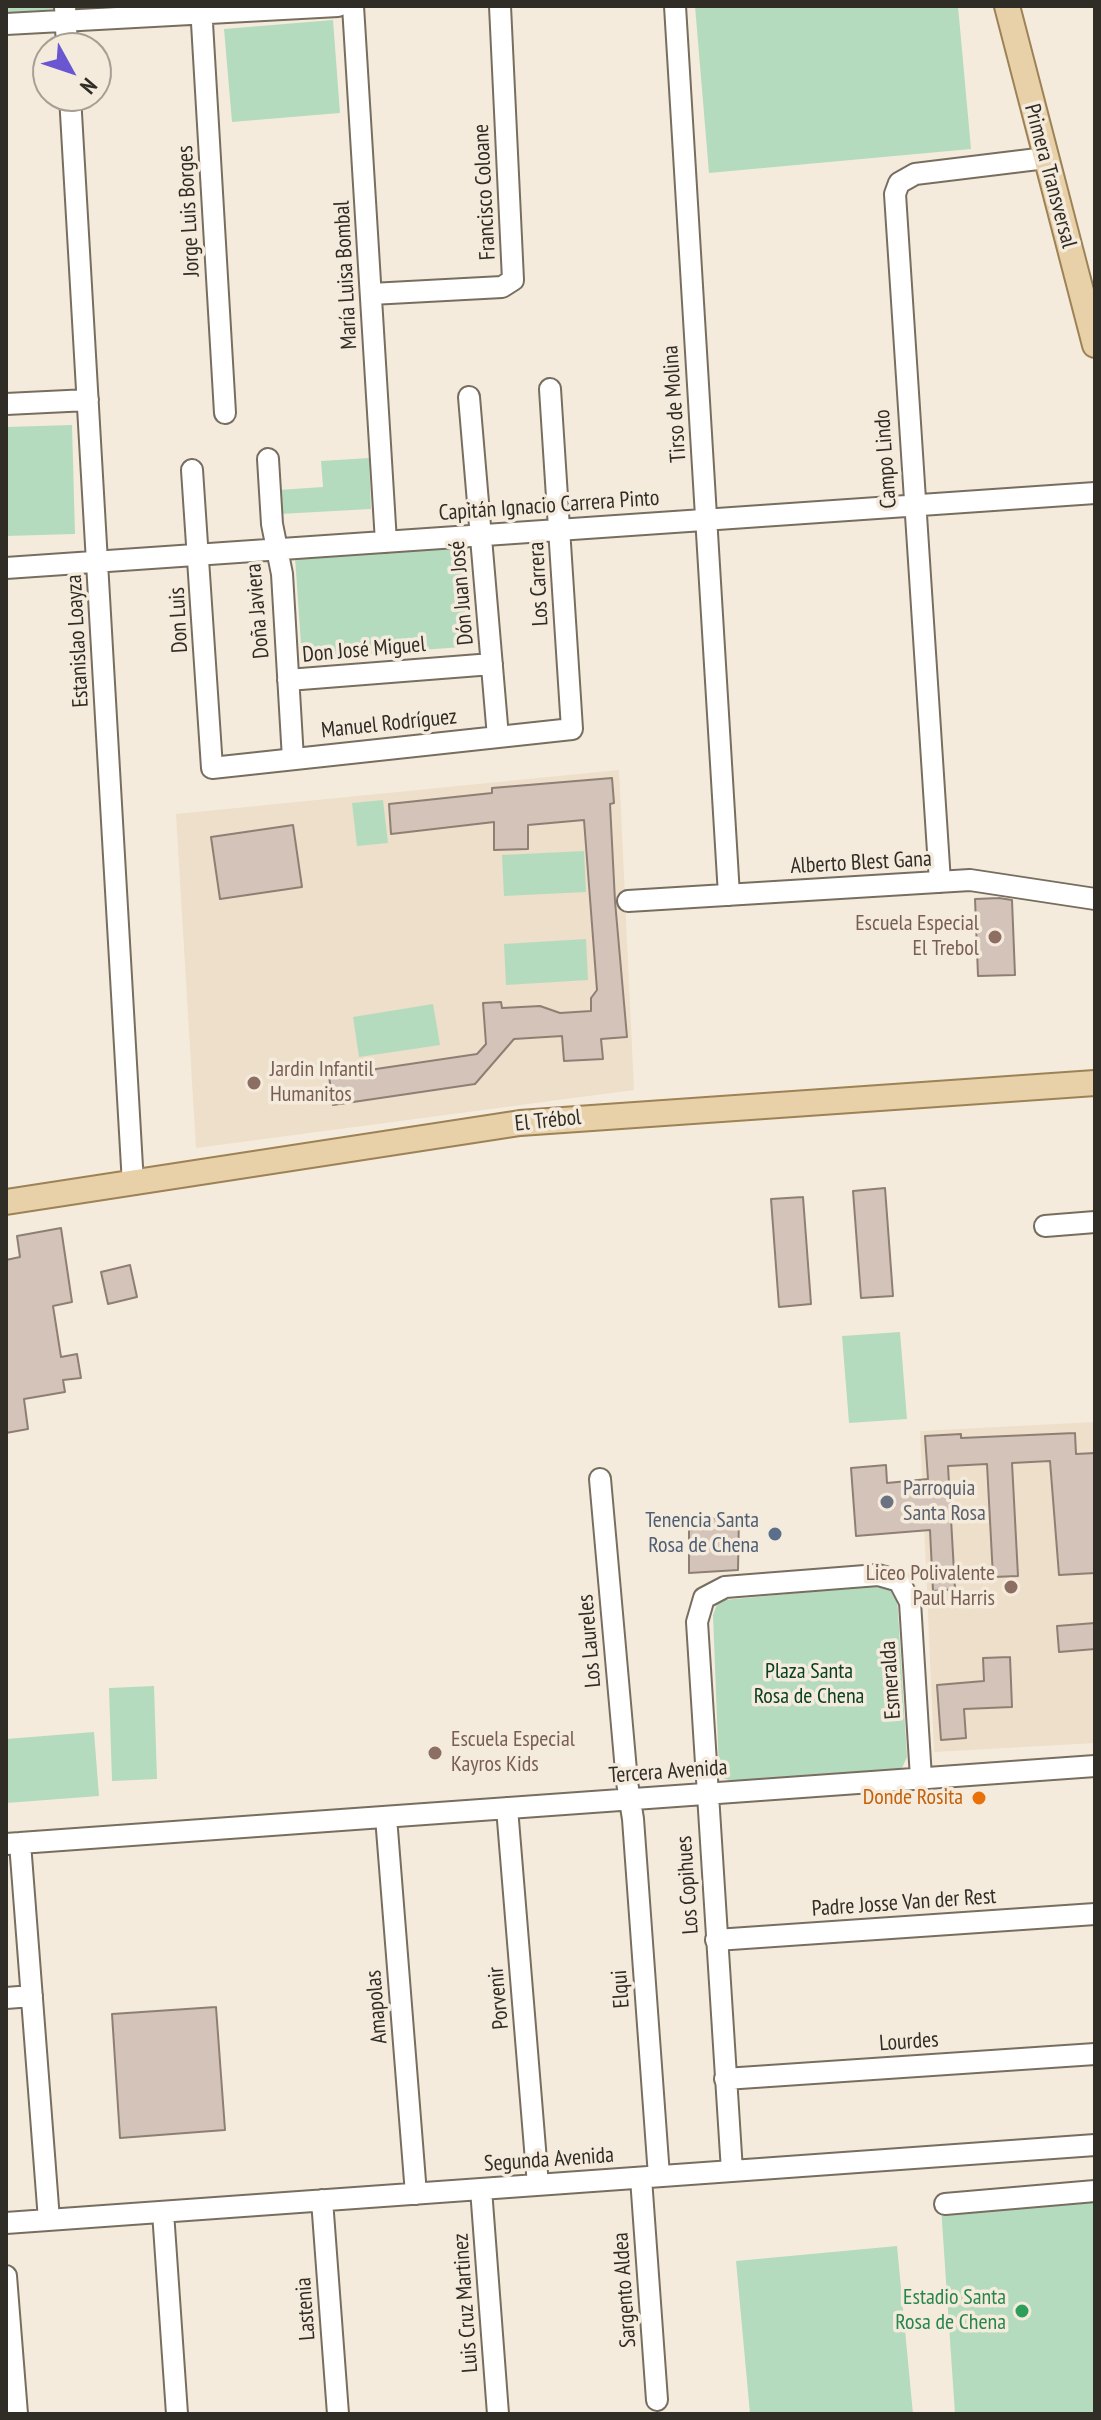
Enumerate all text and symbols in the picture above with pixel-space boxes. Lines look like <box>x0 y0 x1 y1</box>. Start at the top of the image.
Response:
north arrow <box>32 32 112 112</box>
text: N <box>74 73 103 100</box>
street label: Primera Transversal <box>1018 101 1082 251</box>
street label: Francisco Coloane <box>468 123 502 261</box>
street label: Jorge Luis Borges <box>172 145 206 277</box>
street label: María Luisa Bombal <box>329 200 363 350</box>
street label: Tirso de Molina <box>658 345 692 463</box>
street label: Campo Lindo <box>869 409 903 509</box>
street label: Capitán Ignacio Carrera Pinto <box>438 485 660 527</box>
street label: Dón Juan José <box>444 540 480 646</box>
street label: Los Carrera <box>524 541 554 627</box>
street label: Doña Javiera <box>241 562 275 660</box>
street label: Estanislao Loayza <box>61 574 95 708</box>
street label: Don Luis <box>164 586 194 654</box>
street label: Don José Miguel <box>301 631 427 669</box>
street label: Manuel Rodríguez <box>320 704 458 744</box>
street label: Alberto Blest Gana <box>790 846 932 880</box>
place label: Escuela Especial El Trebol <box>855 911 979 962</box>
marker: Escuela Especial El Trebol <box>986 928 1004 946</box>
place label: Jardin Infantil Humanitos <box>270 1057 374 1108</box>
marker: Jardin Infantil Humanitos <box>245 1074 263 1092</box>
street label: El Trébol <box>514 1104 582 1138</box>
place label: Parroquia Santa Rosa <box>903 1476 986 1528</box>
marker: Parroquia Santa Rosa <box>878 1493 896 1511</box>
place label: Tenencia Santa Rosa de Chena <box>645 1508 759 1560</box>
marker: Tenencia Santa Rosa de Chena <box>766 1525 784 1543</box>
place label: Liceo Polivalente Paul Harris <box>866 1561 995 1612</box>
marker: Liceo Polivalente Paul Harris <box>1002 1578 1020 1596</box>
street label: Los Laureles <box>573 1593 607 1689</box>
street label: Esmeralda <box>875 1640 907 1720</box>
park label: Plaza Santa Rosa de Chena <box>754 1659 864 1710</box>
place label: Escuela Especial Kayros Kids <box>451 1727 575 1778</box>
marker: Escuela Especial Kayros Kids <box>426 1744 444 1762</box>
street label: Tercera Avenida <box>608 1755 728 1789</box>
place label: Donde Rosita <box>863 1785 963 1811</box>
marker: Donde Rosita <box>970 1789 988 1807</box>
street label: Los Copihues <box>671 1835 705 1935</box>
street label: Padre Josse Van der Rest <box>811 1883 997 1923</box>
street label: Porvenir <box>483 1966 515 2030</box>
street label: Amapolas <box>361 1969 393 2045</box>
street label: Elqui <box>606 1969 636 2009</box>
street label: Lourdes <box>879 2027 939 2057</box>
street label: Segunda Avenida <box>483 2142 615 2178</box>
street label: Sargento Aldea <box>608 2231 642 2349</box>
street label: Luis Cruz Martinez <box>448 2232 484 2374</box>
street label: Lastenia <box>291 2277 321 2341</box>
place label: Estadio Santa Rosa de Chena <box>895 2285 1006 2336</box>
marker: Estadio Santa Rosa de Chena <box>1013 2302 1031 2320</box>

